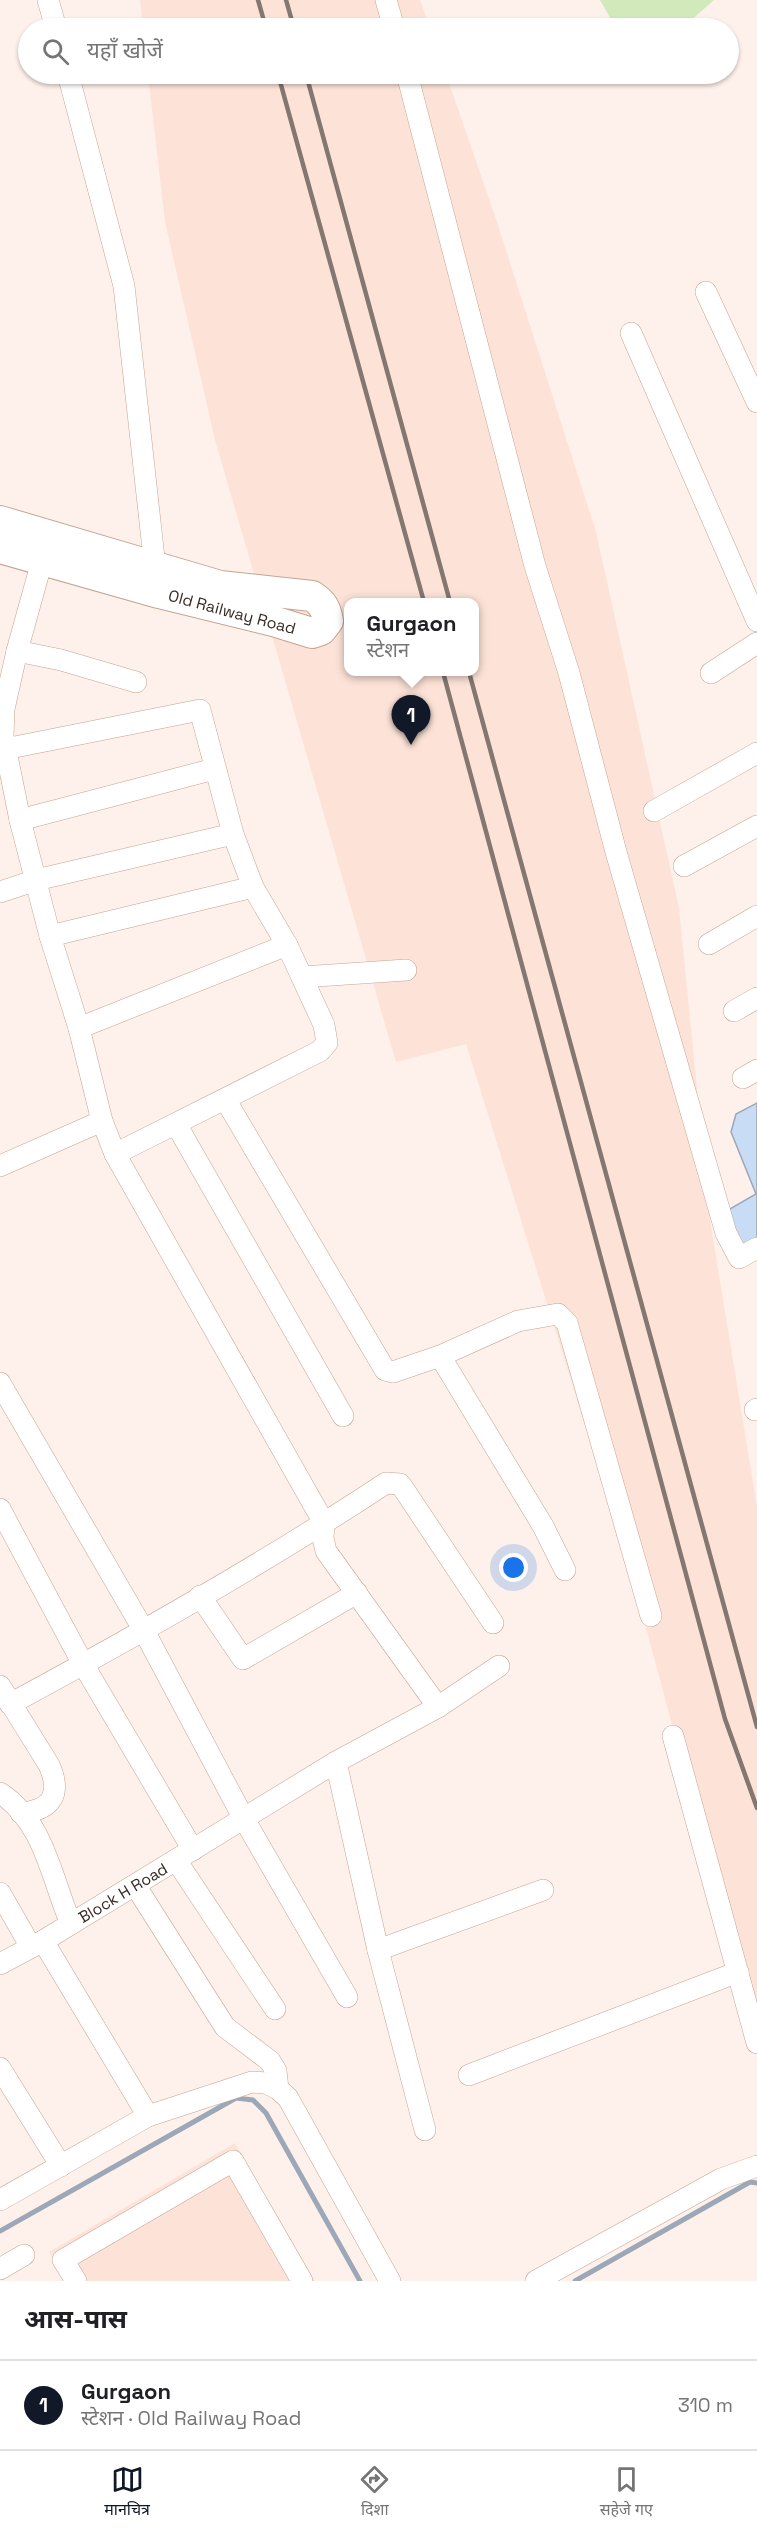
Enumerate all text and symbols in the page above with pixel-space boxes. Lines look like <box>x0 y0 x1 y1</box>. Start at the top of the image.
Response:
search box <box>18 18 739 84</box>
icon: search <box>39 35 72 68</box>
text: यहाँ खोजें <box>87 36 163 64</box>
street label: Old Railway Road <box>166 585 298 639</box>
popup <box>344 598 479 676</box>
text: Gurgaon <box>367 609 456 637</box>
text: स्टेशन <box>367 637 409 663</box>
pin: 1 <box>392 696 430 745</box>
your location <box>499 1553 528 1582</box>
street label: Block H Road <box>74 1858 172 1928</box>
text: आस-पास <box>24 2302 127 2336</box>
text: Gurgaon <box>81 2377 171 2405</box>
text: 1 <box>39 2392 48 2418</box>
text: 310 m <box>678 2392 733 2418</box>
text: स्टेशन · Old Railway Road <box>81 2405 301 2431</box>
tab: मानचित्र <box>104 2463 150 2522</box>
tab: दिशा <box>358 2463 391 2522</box>
tab: सहेजे गए <box>600 2463 653 2522</box>

